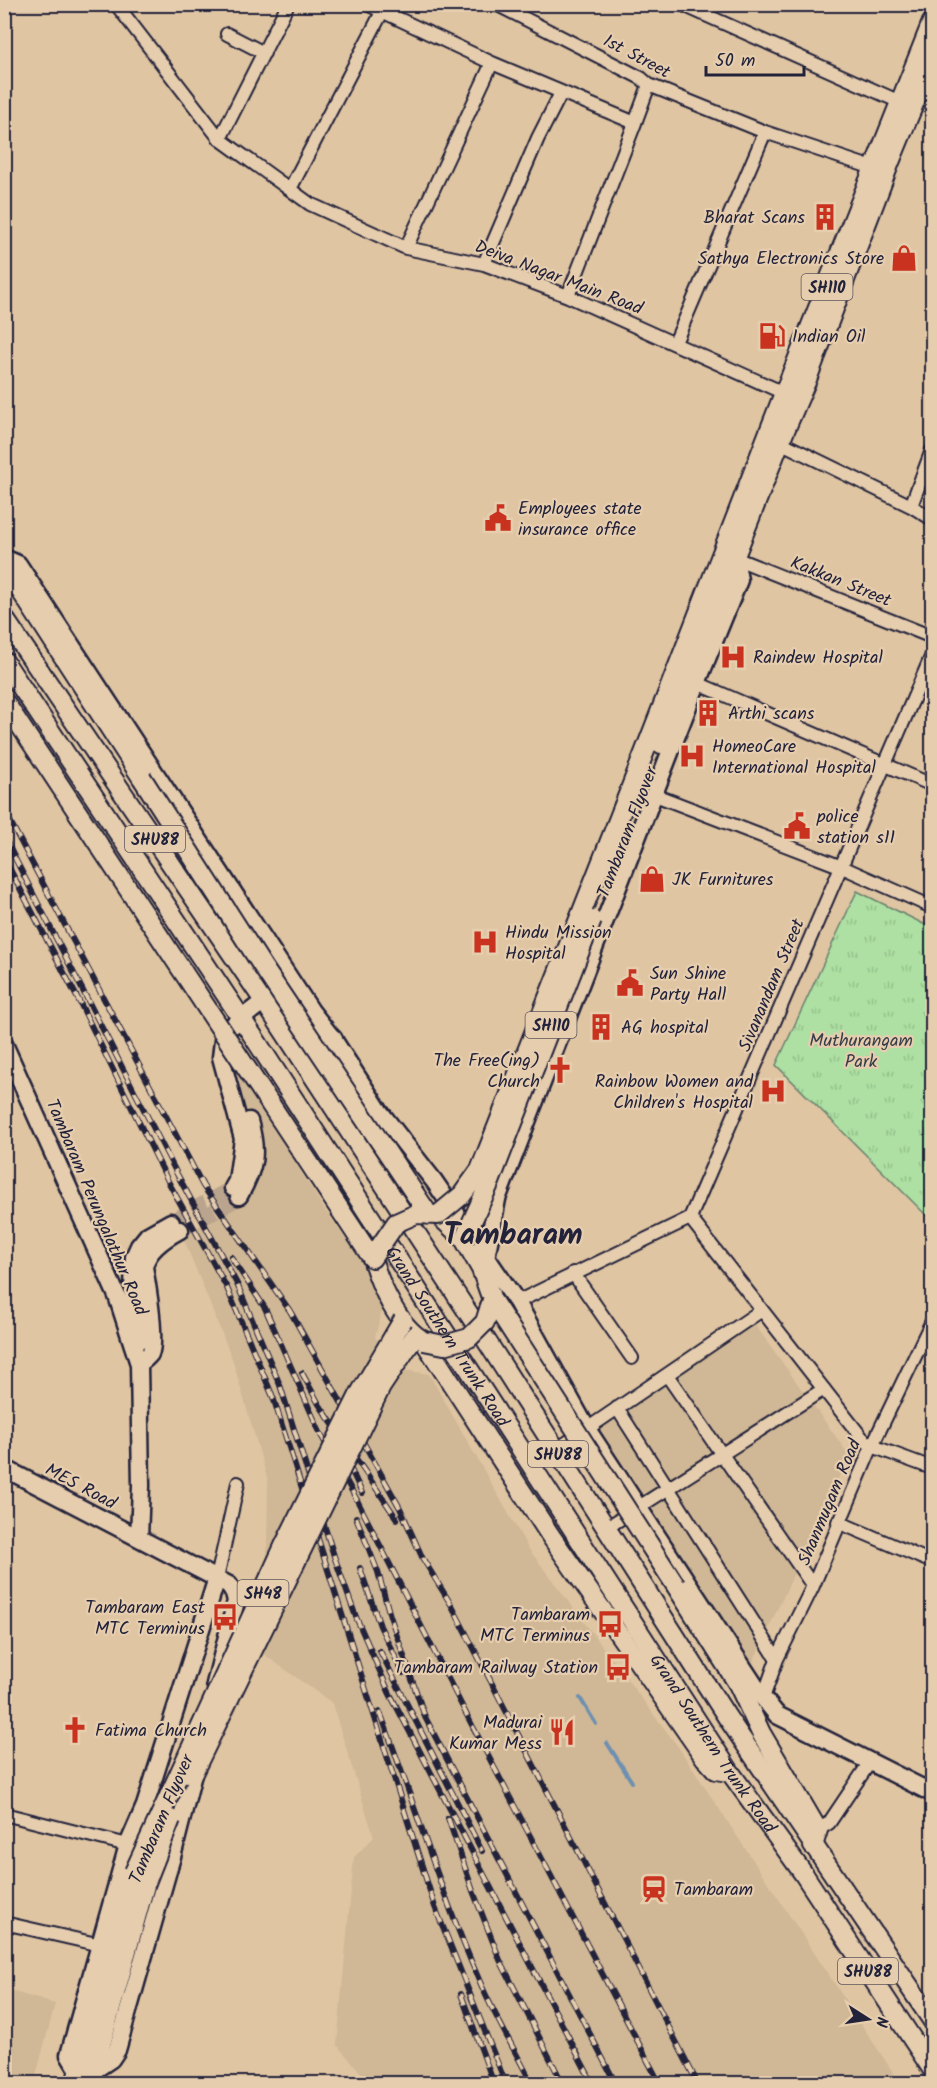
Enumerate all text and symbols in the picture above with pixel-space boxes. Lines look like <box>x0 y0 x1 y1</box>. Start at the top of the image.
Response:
street label: 1st Street <box>597 27 676 88</box>
scale bar <box>706 39 804 77</box>
text: 50 m <box>715 47 755 76</box>
building icon: Bharat Scans <box>810 202 840 232</box>
place label: Bharat Scans <box>704 204 805 233</box>
street label: Deiva Nagar Main Road <box>470 233 648 324</box>
shop icon: Sathya Electronics Store <box>889 243 919 273</box>
place label: Sathya Electronics Store <box>698 245 884 274</box>
road number: SH110 <box>802 274 852 300</box>
fuel station icon: Indian Oil <box>757 321 787 351</box>
place label: Indian Oil <box>792 323 866 352</box>
place label: Employees state insurance office <box>518 495 642 545</box>
public building icon: Employees state insurance office <box>483 503 513 533</box>
street label: Kakkan Street <box>785 549 896 616</box>
hospital icon: Raindew Hospital <box>718 642 748 672</box>
place label: Raindew Hospital <box>753 644 883 673</box>
building icon: Arthi scans <box>693 698 723 728</box>
place label: Arthi scans <box>728 700 815 729</box>
place label: HomeoCare International Hospital <box>712 733 876 783</box>
hospital icon: HomeoCare International Hospital <box>677 741 707 771</box>
street label: Tambaram Flyover <box>590 762 667 902</box>
place label: police station s11 <box>816 803 895 853</box>
public building icon: police station s11 <box>782 811 812 841</box>
road number: SHU88 <box>125 826 185 852</box>
shop icon: JK Furnitures <box>637 864 667 894</box>
place label: JK Furnitures <box>672 866 774 895</box>
street label: Sivanandam Street <box>731 914 814 1057</box>
place label: Hindu Mission Hospital <box>505 919 612 969</box>
hospital icon: Hindu Mission Hospital <box>470 927 500 957</box>
place label: Sun Shine Party Hall <box>650 960 727 1010</box>
public building icon: Sun Shine Party Hall <box>615 968 645 998</box>
road number: SH110 <box>526 1012 576 1038</box>
building icon: AG hospital <box>586 1012 616 1042</box>
place label: AG hospital <box>621 1014 709 1043</box>
park label: Muthurangam Park <box>809 1027 913 1077</box>
place label: The Free(ing) Church <box>434 1047 540 1097</box>
church icon: The Free(ing) Church <box>545 1055 575 1085</box>
place label: Rainbow Women and Children's Hospital <box>595 1068 754 1118</box>
hospital icon: Rainbow Women and Children's Hospital <box>758 1076 788 1106</box>
street label: Tambaram Perungalathur Road <box>37 1095 155 1321</box>
district label: Tambaram <box>443 1212 583 1260</box>
street label: Grand Southern Trunk Road <box>377 1241 516 1434</box>
street label: Shanmugam Road <box>791 1434 870 1570</box>
road number: SHU88 <box>528 1441 588 1467</box>
street label: MES Road <box>39 1456 122 1519</box>
road number: SH48 <box>238 1580 288 1606</box>
place label: Tambaram East MTC Terminus <box>85 1594 206 1644</box>
place label: Tambaram MTC Terminus <box>480 1601 590 1651</box>
bus stop icon: Tambaram East MTC Terminus <box>210 1602 240 1632</box>
bus stop icon: Tambaram MTC Terminus <box>595 1609 625 1639</box>
street label: Grand Southern Trunk Road <box>641 1649 783 1841</box>
bus stop icon: Tambaram Railway Station <box>603 1652 633 1682</box>
place label: Tambaram Railway Station <box>394 1654 598 1683</box>
place label: Madurai Kumar Mess <box>449 1709 543 1759</box>
church icon: Fatima Church <box>60 1715 90 1745</box>
place label: Fatima Church <box>95 1717 207 1746</box>
restaurant icon: Madurai Kumar Mess <box>547 1717 577 1747</box>
street label: Tambaram Flyover <box>122 1749 203 1889</box>
station icon: Tambaram <box>639 1874 669 1904</box>
place label: Tambaram <box>674 1876 753 1905</box>
road number: SHU88 <box>838 1958 898 1984</box>
north arrow <box>838 1989 898 2049</box>
text: N <box>868 2014 894 2029</box>

